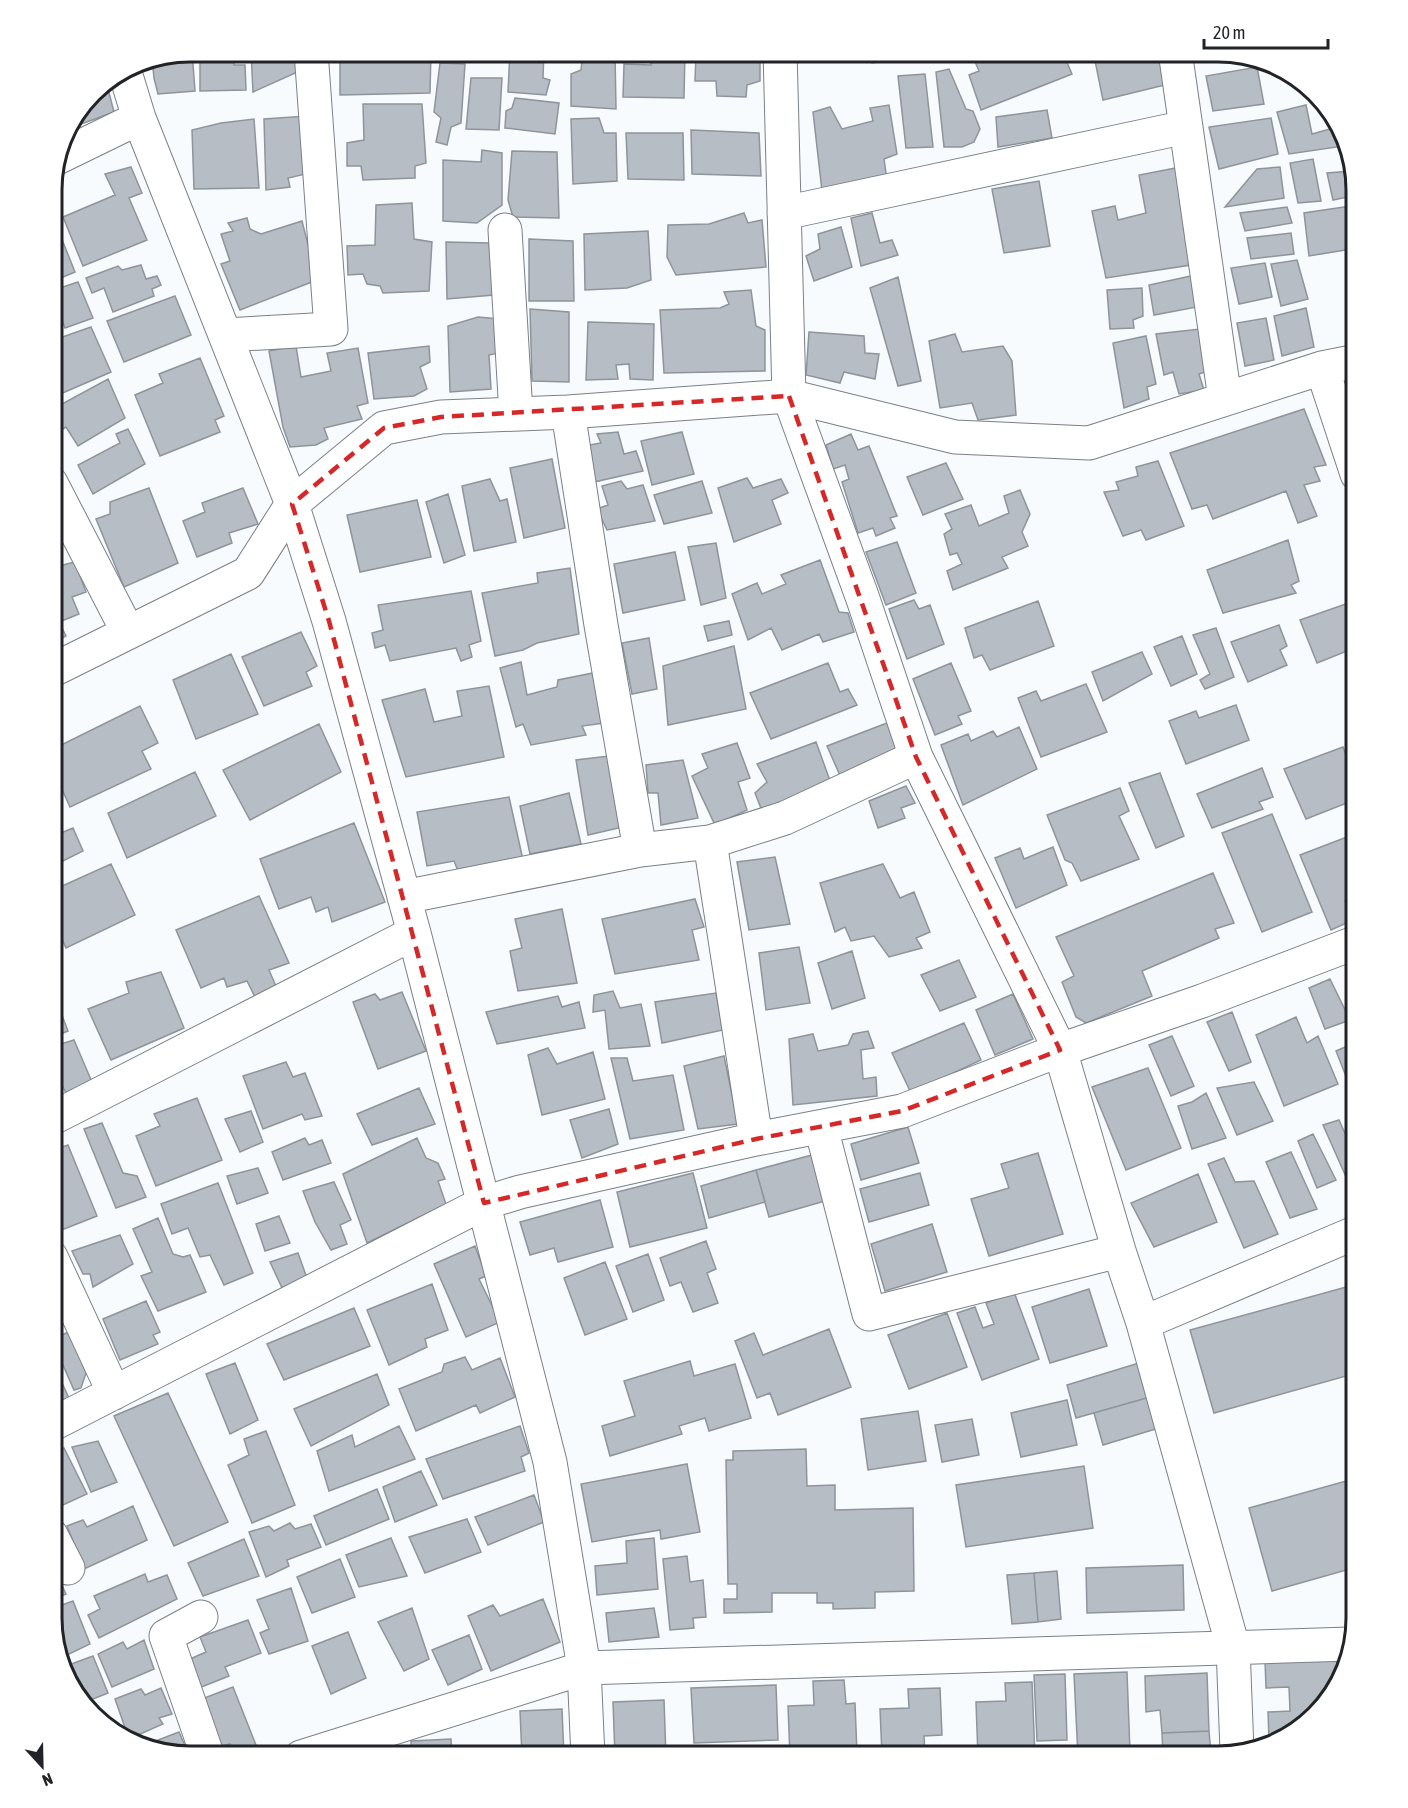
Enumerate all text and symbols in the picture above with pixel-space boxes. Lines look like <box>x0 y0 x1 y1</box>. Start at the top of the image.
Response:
scale bar <box>1204 12 1328 50</box>
text: 20 m <box>1213 22 1245 43</box>
north arrow <box>12 1736 72 1796</box>
text: N <box>40 1770 55 1790</box>

